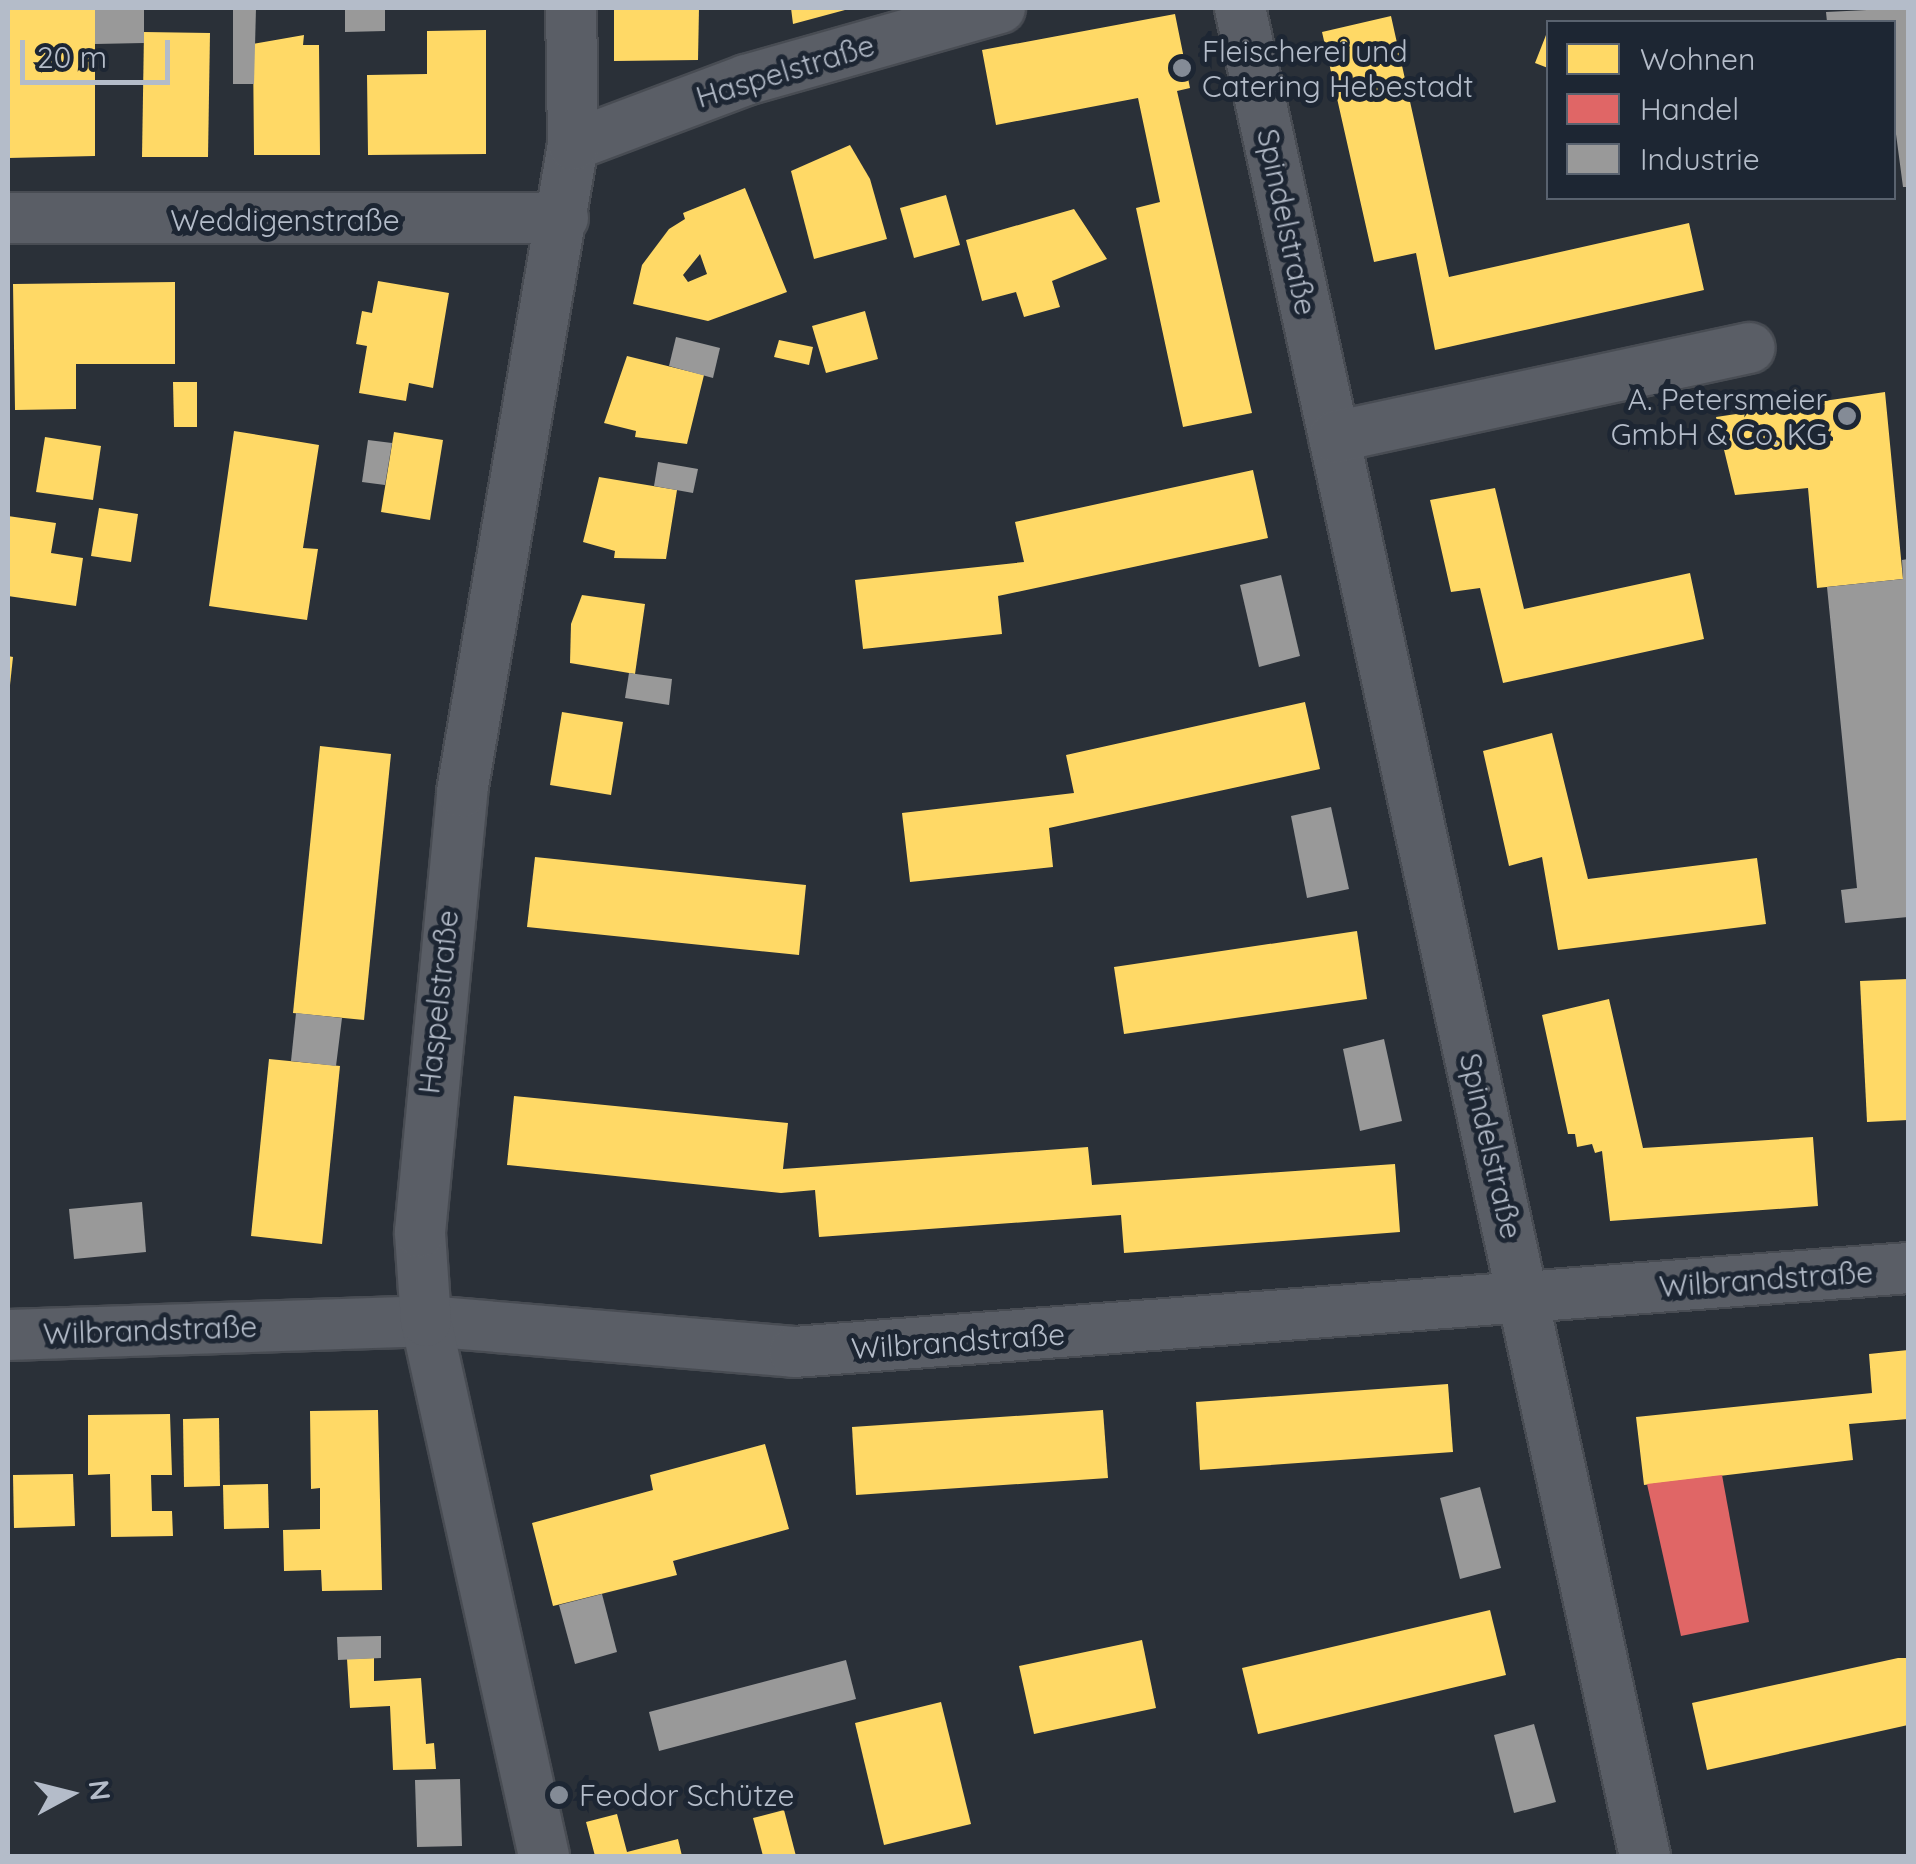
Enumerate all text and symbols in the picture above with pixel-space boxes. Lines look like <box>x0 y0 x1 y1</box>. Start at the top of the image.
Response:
scale bar <box>25 20 175 82</box>
legend <box>1546 20 1896 200</box>
street label: Haspelstraße <box>691 27 879 115</box>
place label: Fleischerei und Catering Hebestadt <box>1202 33 1473 104</box>
text: 20 m <box>37 38 107 76</box>
text: Wohnen <box>1640 40 1755 78</box>
marker: Fleischerei und Catering Hebestadt <box>1171 57 1193 79</box>
text: Handel <box>1640 90 1739 128</box>
street label: Spindelstraße <box>1250 126 1324 318</box>
text: Industrie <box>1640 140 1760 178</box>
street label: Weddigenstraße <box>170 202 400 238</box>
place label: A. Petersmeier GmbH & Co. KG <box>1611 381 1827 452</box>
marker: A. Petersmeier GmbH & Co. KG <box>1836 405 1858 427</box>
street label: Haspelstraße <box>410 908 466 1096</box>
street label: Spindelstraße <box>1452 1050 1530 1242</box>
street label: Wilbrandstraße <box>1658 1254 1874 1304</box>
street label: Wilbrandstraße <box>42 1308 258 1352</box>
street label: Wilbrandstraße <box>850 1316 1066 1366</box>
north arrow <box>20 1744 120 1844</box>
place label: Feodor Schütze <box>579 1777 794 1813</box>
text: N <box>82 1778 119 1803</box>
marker: Feodor Schütze <box>548 1784 570 1806</box>

